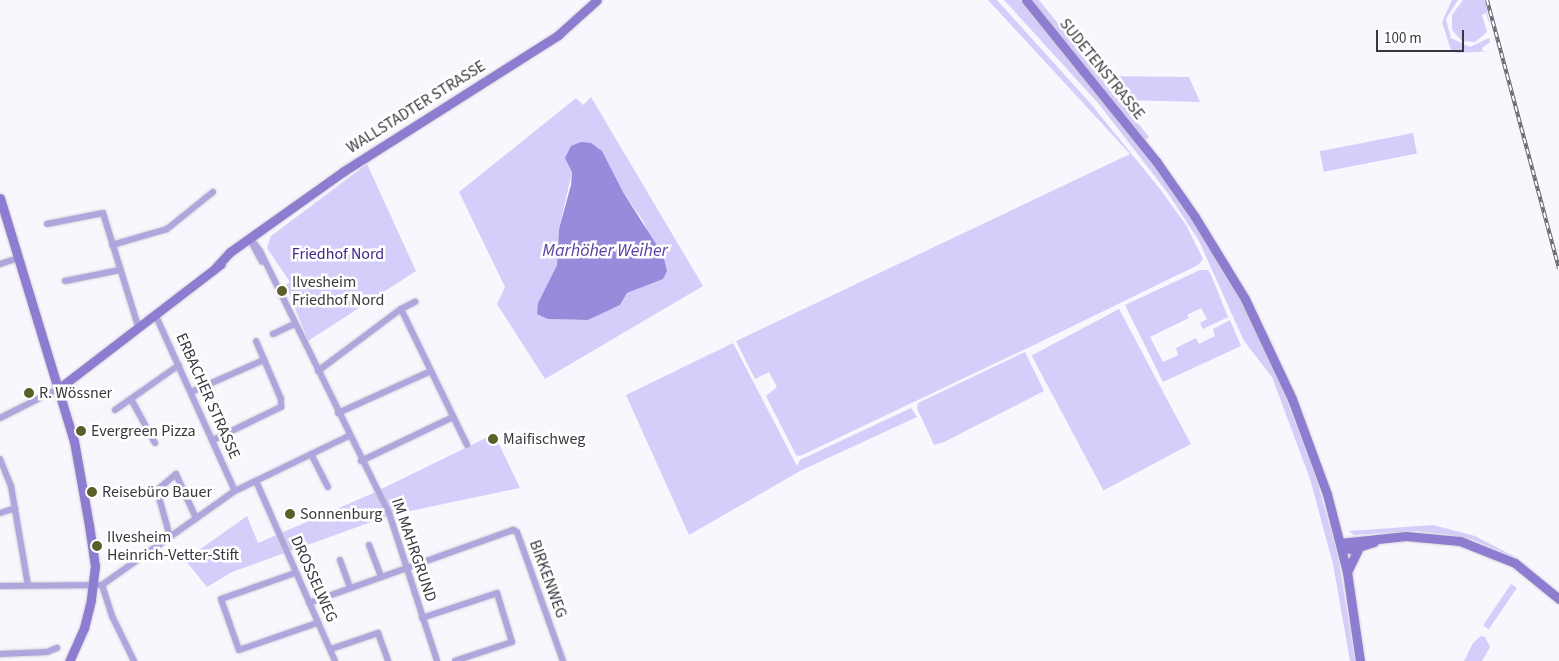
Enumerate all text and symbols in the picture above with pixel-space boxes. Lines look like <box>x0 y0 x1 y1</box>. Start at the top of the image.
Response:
street label: SUDETENSTRASSE <box>1055 15 1149 123</box>
scale bar <box>1379 20 1466 52</box>
text: 100 m <box>1384 28 1422 49</box>
street label: WALLSTADTER STRASSE <box>343 56 489 158</box>
water label: Marhöher Weiher <box>542 240 668 262</box>
park label: Friedhof Nord <box>292 244 384 264</box>
place label: Ilvesheim Friedhof Nord <box>292 272 384 310</box>
marker: Ilvesheim Friedhof Nord <box>276 285 288 297</box>
street label: ERBACHER STRASSE <box>172 330 244 462</box>
place label: R. Wössner <box>39 383 112 403</box>
marker: R. Wössner <box>23 387 35 399</box>
place label: Evergreen Pizza <box>91 421 196 441</box>
marker: Evergreen Pizza <box>75 425 87 437</box>
place label: Maifischweg <box>503 429 585 449</box>
marker: Maifischweg <box>487 433 499 445</box>
place label: Reisebüro Bauer <box>102 482 212 502</box>
marker: Reisebüro Bauer <box>86 486 98 498</box>
street label: IM MAHRGRUND <box>387 496 441 604</box>
place label: Sonnenburg <box>300 504 382 524</box>
marker: Sonnenburg <box>284 508 296 520</box>
place label: Ilvesheim Heinrich-Vetter-Stift <box>107 527 239 565</box>
street label: DROSSELWEG <box>286 533 342 625</box>
street label: BIRKENWEG <box>525 537 571 621</box>
marker: Ilvesheim Heinrich-Vetter-Stift <box>91 540 103 552</box>

